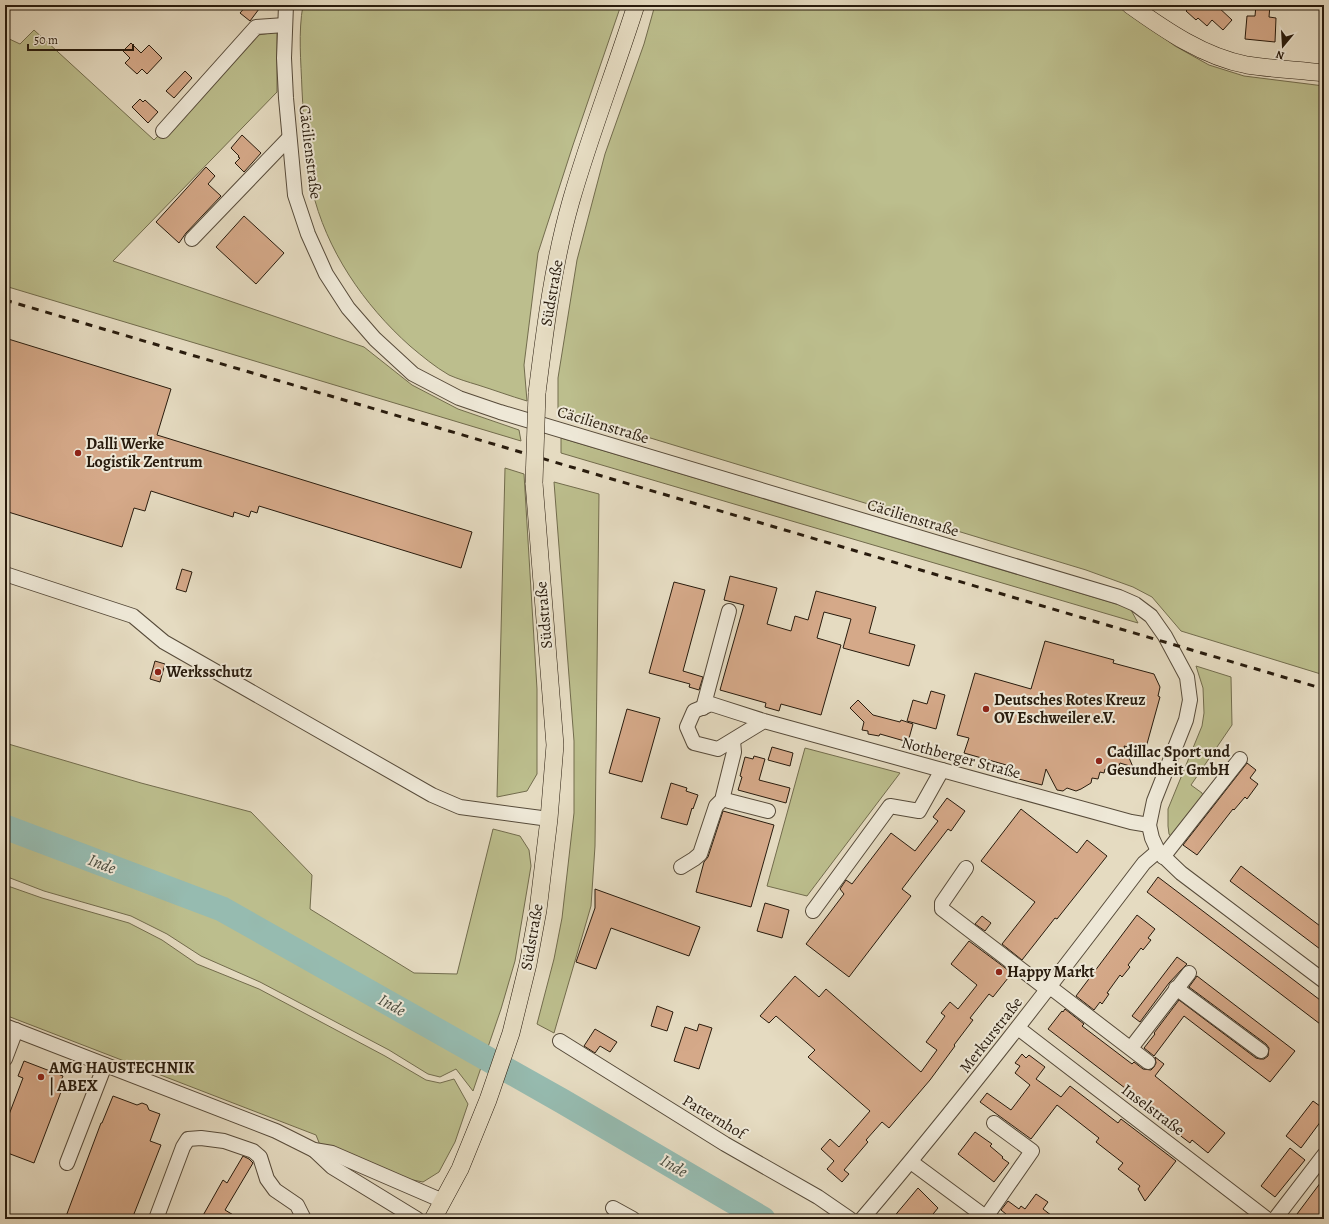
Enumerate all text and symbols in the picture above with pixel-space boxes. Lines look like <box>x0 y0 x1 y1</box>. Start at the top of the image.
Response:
scale bar <box>28 26 133 52</box>
north arrow <box>1263 26 1303 66</box>
text: 50 m <box>34 32 58 48</box>
text: N <box>1274 47 1286 63</box>
street label: Cäcilienstraße <box>293 104 327 200</box>
street label: Südstraße <box>535 258 569 328</box>
street label: Cäcilienstraße <box>554 401 652 449</box>
place label: Dalli Werke Logistik Zentrum <box>86 433 203 473</box>
marker: Dalli Werke Logistik Zentrum <box>73 448 83 458</box>
street label: Cäcilienstraße <box>864 494 962 542</box>
street label: Südstraße <box>530 580 558 650</box>
place label: Werksschutz <box>165 661 252 683</box>
marker: Werksschutz <box>153 667 163 677</box>
place label: Deutsches Rotes Kreuz OV Eschweiler e.V. <box>994 689 1146 729</box>
marker: Deutsches Rotes Kreuz OV Eschweiler e.V. <box>981 704 991 714</box>
street label: Nothberger Straße <box>899 731 1023 785</box>
place label: Cadillac Sport und Gesundheit GmbH <box>1107 741 1231 781</box>
marker: Cadillac Sport und Gesundheit GmbH <box>1094 756 1104 766</box>
water label: Inde <box>85 848 119 880</box>
street label: Südstraße <box>515 902 549 972</box>
place label: Happy Markt <box>1007 961 1095 983</box>
marker: Happy Markt <box>994 967 1004 977</box>
water label: Inde <box>374 988 410 1022</box>
street label: Merkurstraße <box>954 992 1028 1078</box>
place label: AMG HAUSTECHNIK | ABEX <box>48 1057 195 1097</box>
marker: AMG HAUSTECHNIK | ABEX <box>36 1072 46 1082</box>
street label: Inselstraße <box>1117 1079 1189 1141</box>
street label: Patternhof <box>678 1089 752 1146</box>
water label: Inde <box>656 1149 692 1183</box>

